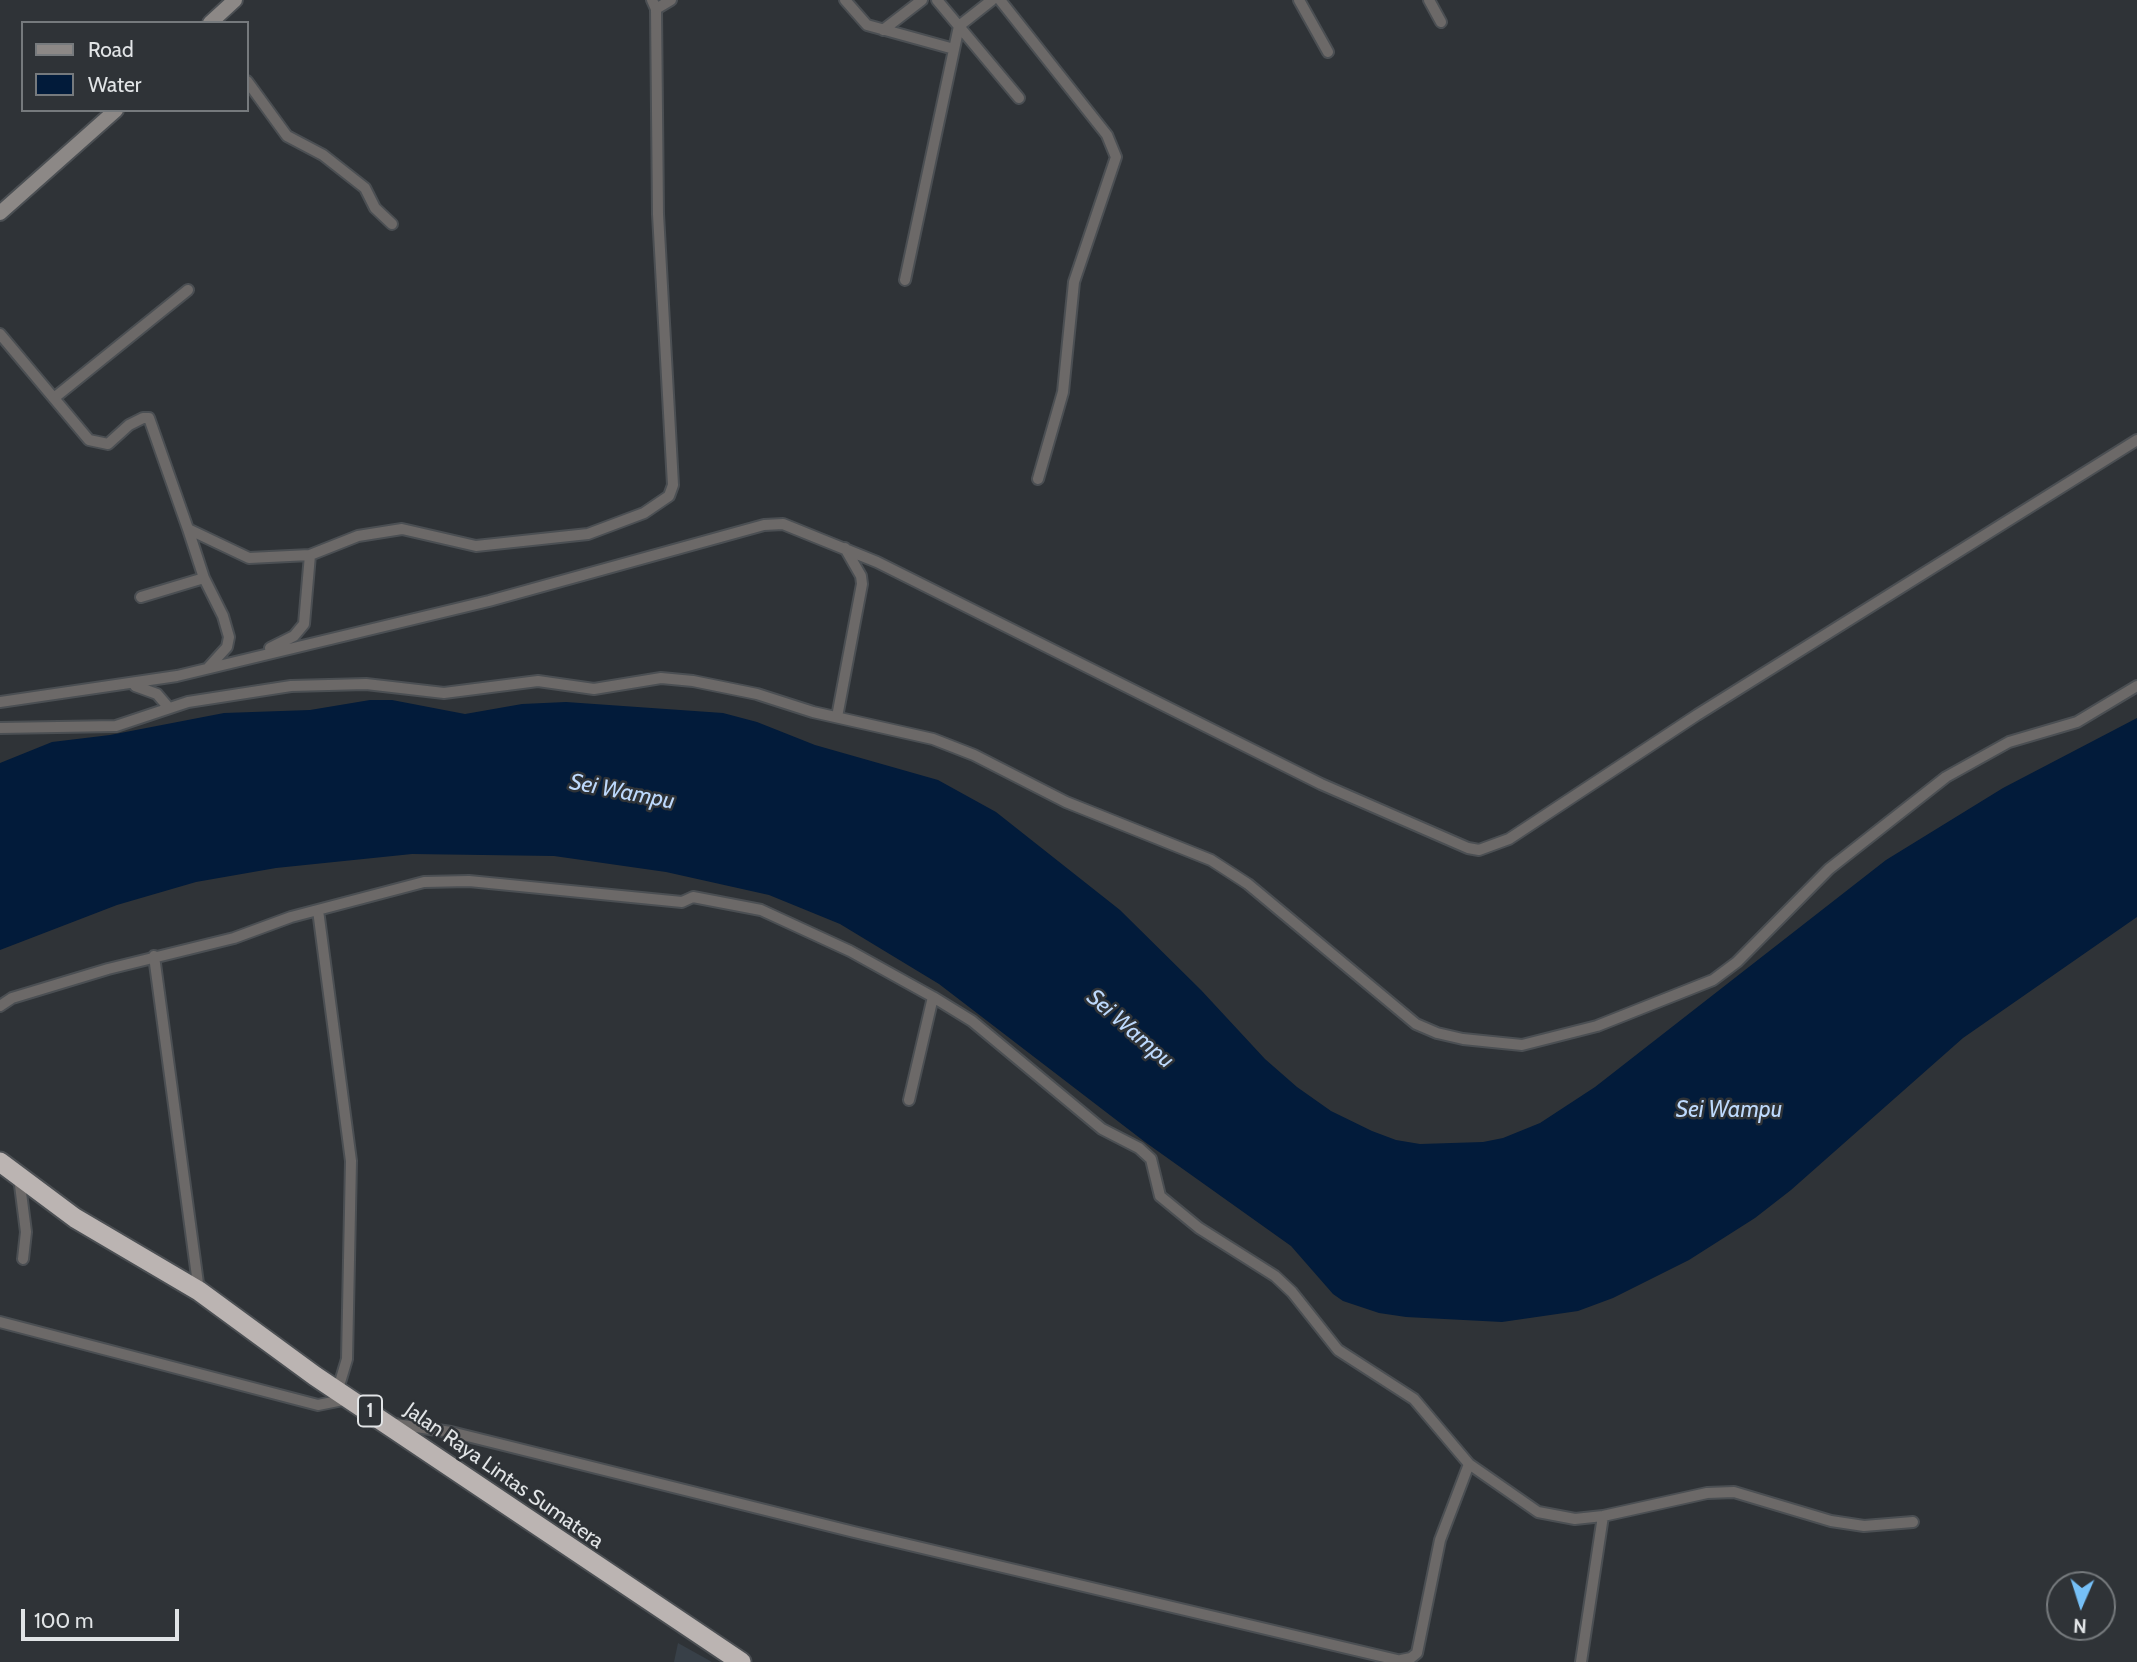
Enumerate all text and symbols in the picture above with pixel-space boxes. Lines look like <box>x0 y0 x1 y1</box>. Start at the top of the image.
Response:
legend <box>21 21 248 112</box>
text: Road <box>88 37 134 62</box>
text: Water <box>88 72 141 97</box>
water label: Sei Wampu <box>567 768 677 816</box>
water label: Sei Wampu <box>1081 984 1179 1074</box>
water label: Sei Wampu <box>1676 1096 1782 1124</box>
road number: 1 <box>358 1396 382 1427</box>
street label: Jalan Raya Lintas Sumatera <box>400 1398 608 1554</box>
north arrow <box>2046 1571 2116 1641</box>
scale bar <box>24 1596 182 1640</box>
text: 100 m <box>34 1608 93 1633</box>
text: N <box>2073 1614 2087 1637</box>

